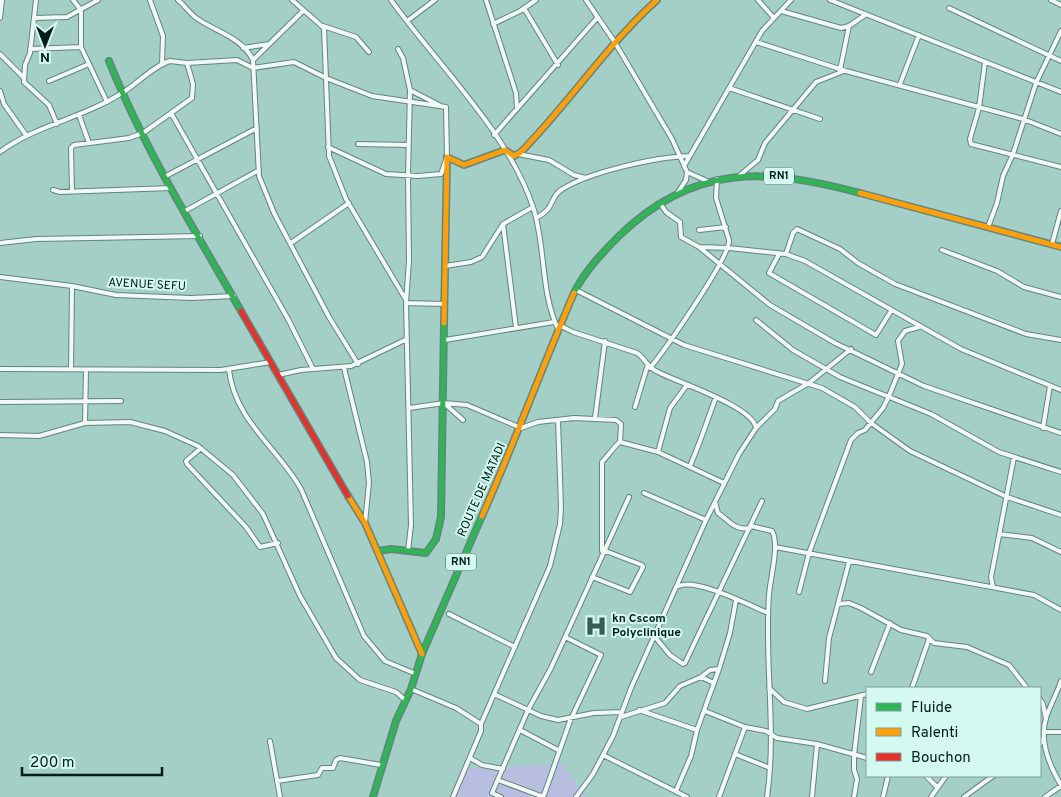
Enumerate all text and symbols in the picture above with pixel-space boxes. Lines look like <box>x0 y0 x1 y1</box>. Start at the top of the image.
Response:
north arrow <box>20 20 70 70</box>
text: N <box>40 48 50 65</box>
road number: RN1 <box>764 168 794 185</box>
street label: AVENUE SEFU <box>108 275 186 295</box>
street label: ROUTE DE MATADI <box>454 440 510 540</box>
road number: RN1 <box>446 554 476 570</box>
place label: kn Cscom Polyclinique <box>612 611 681 641</box>
hospital icon: kn Cscom Polyclinique <box>583 613 609 639</box>
legend <box>866 687 1041 777</box>
text: Fluide <box>911 699 952 718</box>
text: Ralenti <box>911 724 958 743</box>
scale bar <box>22 744 162 776</box>
text: Bouchon <box>911 749 971 768</box>
text: 200 m <box>30 754 75 773</box>

